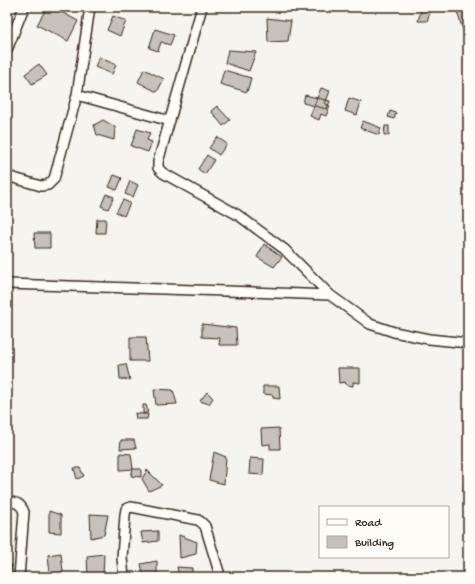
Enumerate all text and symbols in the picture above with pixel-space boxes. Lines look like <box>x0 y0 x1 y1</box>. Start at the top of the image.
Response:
legend <box>319 506 449 558</box>
text: Road <box>355 517 382 531</box>
text: Building <box>354 537 394 551</box>

